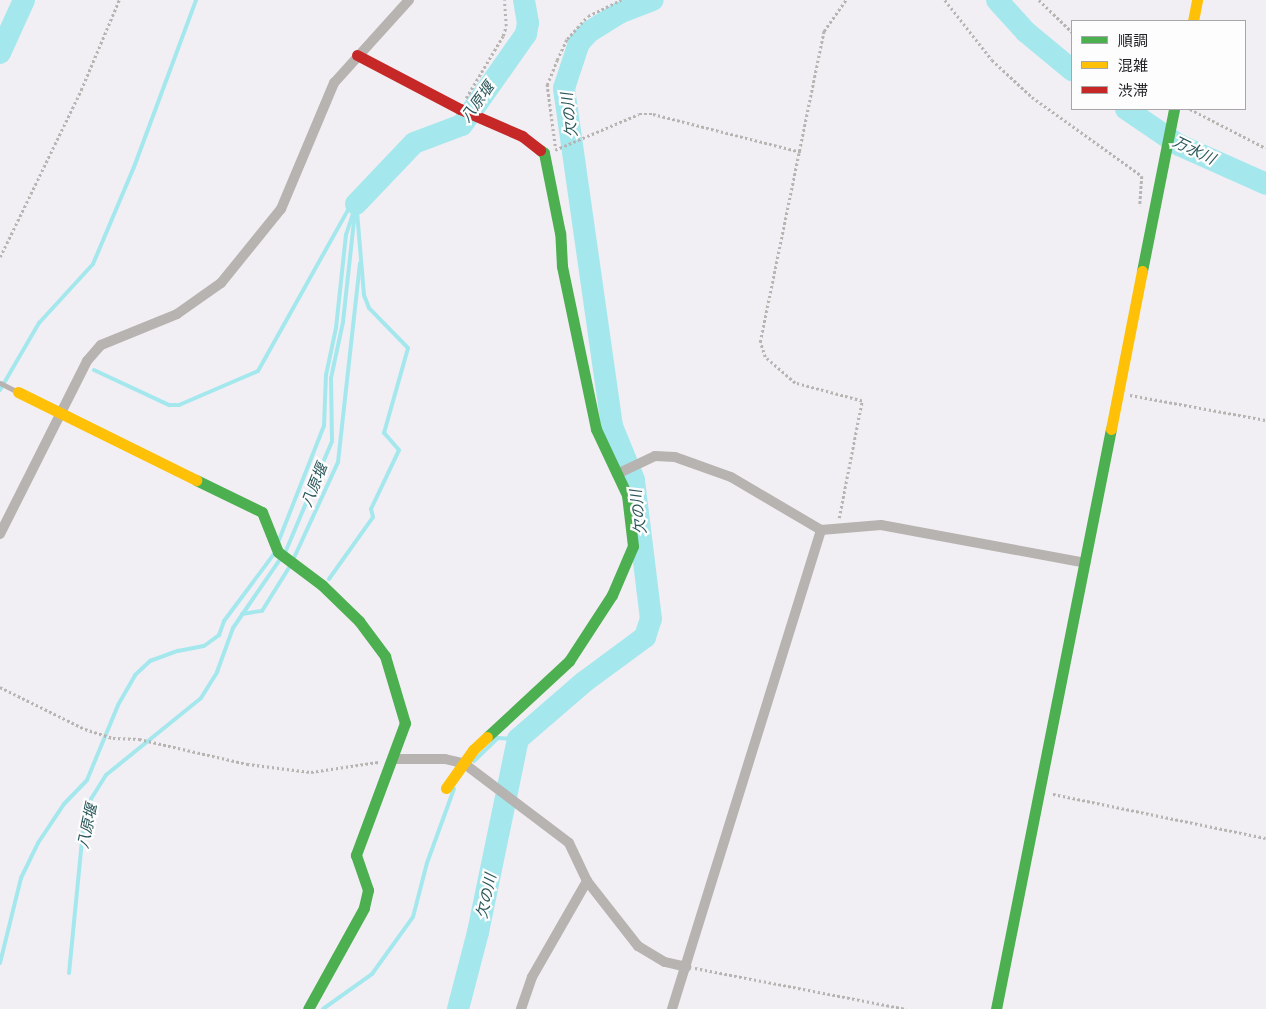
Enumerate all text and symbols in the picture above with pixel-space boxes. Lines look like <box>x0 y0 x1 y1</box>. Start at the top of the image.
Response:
legend <box>1071 20 1246 110</box>
text: 順調 <box>1118 31 1148 50</box>
text: 混雑 <box>1118 56 1148 75</box>
water label: 八原堰 <box>456 79 498 125</box>
text: 渋滞 <box>1118 81 1148 100</box>
water label: 欠の川 <box>557 92 581 138</box>
water label: 万水川 <box>1170 132 1218 168</box>
water label: 八原堰 <box>297 461 331 509</box>
water label: 欠の川 <box>626 489 650 535</box>
water label: 八原堰 <box>74 802 100 850</box>
water label: 欠の川 <box>473 872 499 920</box>

